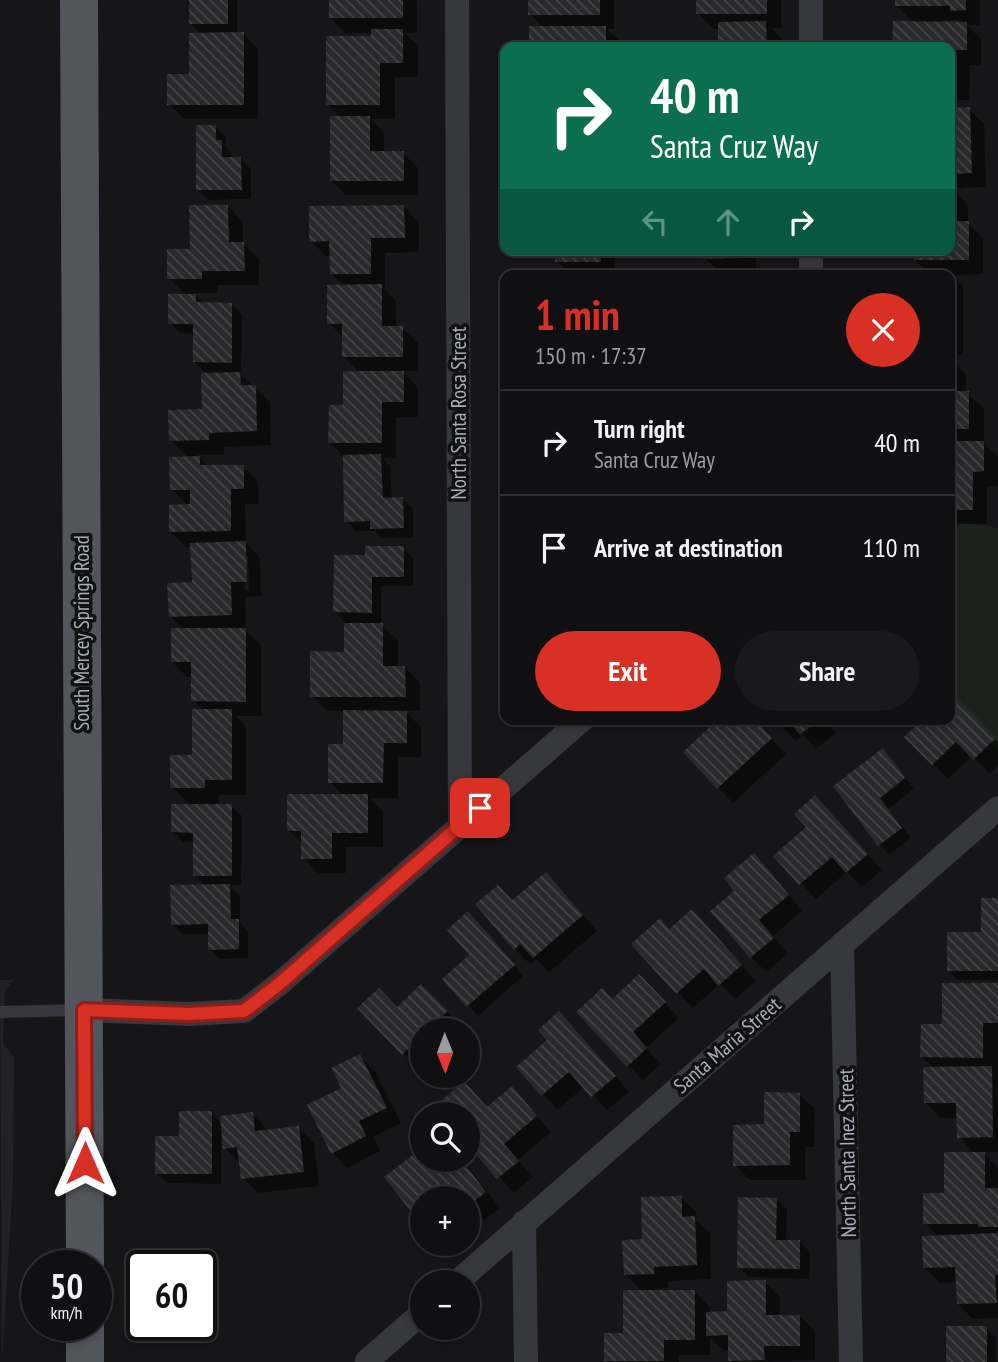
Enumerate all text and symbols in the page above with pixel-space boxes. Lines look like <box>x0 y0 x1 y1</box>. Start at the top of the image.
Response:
text: 40 m <box>650 63 739 127</box>
icon: right <box>535 70 626 161</box>
text: Santa Cruz Way <box>650 125 818 167</box>
icon: left <box>636 203 674 241</box>
icon: ahead <box>709 203 747 241</box>
icon: right <box>782 203 820 241</box>
text: 1 min <box>535 287 620 342</box>
button: close <box>846 293 920 367</box>
street label: North Santa Rosa Street <box>445 326 472 500</box>
text: 150 m · 17:37 <box>535 341 647 370</box>
text: Turn right <box>594 412 685 445</box>
icon: right <box>535 424 573 462</box>
text: 40 m <box>874 426 920 459</box>
text: Santa Cruz Way <box>594 445 715 474</box>
icon: arrive <box>535 529 573 567</box>
text: Arrive at destination <box>594 531 783 564</box>
text: 110 m <box>862 531 920 564</box>
street label: South Mercey Springs Road <box>68 535 95 731</box>
button: Exit <box>535 631 721 711</box>
button: Share <box>735 631 920 711</box>
pin <box>450 778 510 838</box>
icon: arrive <box>461 789 499 827</box>
street label: Santa Maria Street <box>668 991 786 1099</box>
north arrow <box>410 1018 480 1088</box>
map controls <box>410 1018 480 1340</box>
street label: North Santa Inez Street <box>832 1068 862 1238</box>
button: search <box>410 1102 480 1172</box>
position arrow <box>48 1126 122 1200</box>
button: + <box>410 1186 480 1256</box>
speed limit sign: 60 <box>126 1250 217 1341</box>
text: 50 <box>50 1263 83 1309</box>
button: − <box>410 1270 480 1340</box>
text: km/h <box>51 1301 82 1324</box>

